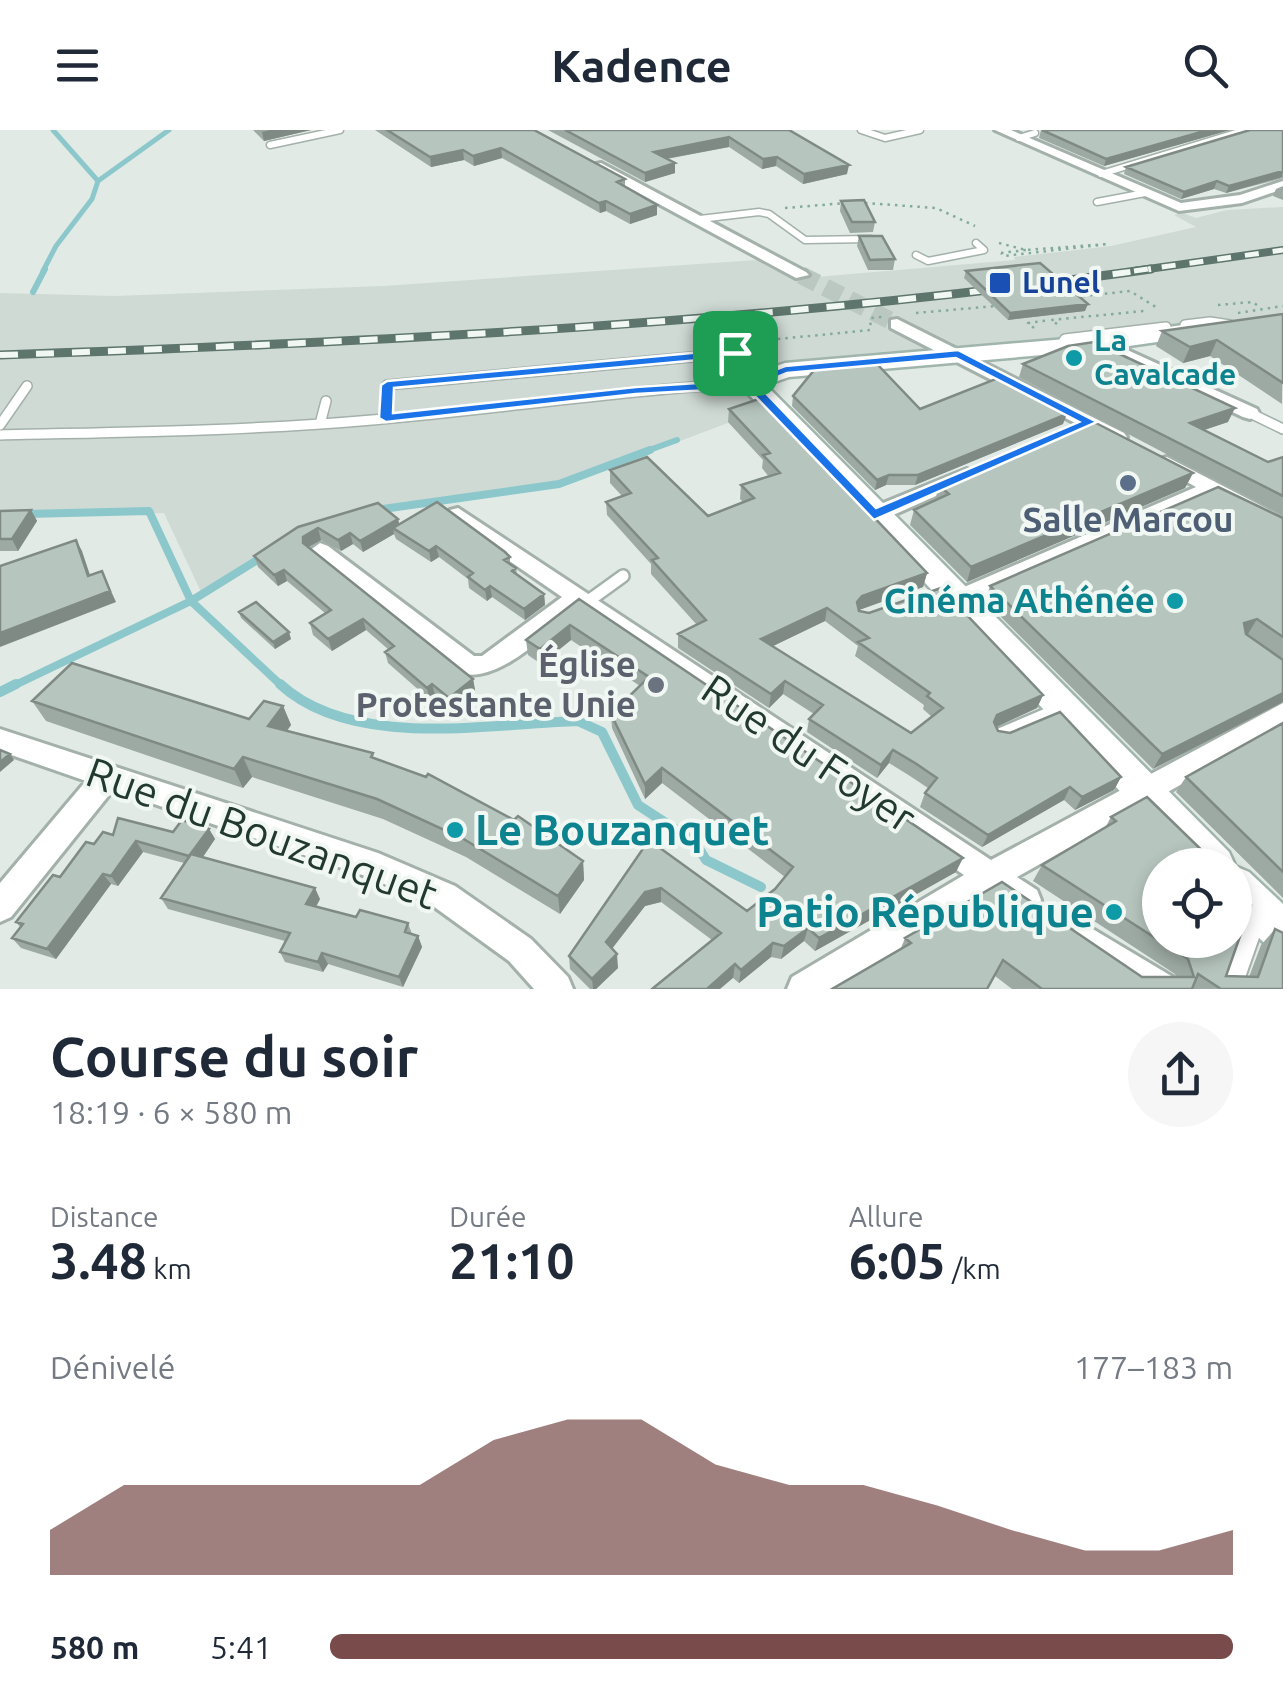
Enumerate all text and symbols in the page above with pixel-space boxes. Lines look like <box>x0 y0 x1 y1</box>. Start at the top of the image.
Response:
icon: menu <box>50 38 105 93</box>
icon: search <box>1178 38 1233 93</box>
text: Kadence <box>551 40 732 91</box>
place label: Lunel <box>1022 265 1100 299</box>
marker: Lunel <box>987 270 1013 296</box>
pin <box>693 311 778 396</box>
place label: La Cavalcade <box>1094 323 1236 391</box>
icon: arrive <box>708 326 763 381</box>
marker: La Cavalcade <box>1063 347 1085 369</box>
marker: Salle Marcou <box>1117 472 1139 494</box>
place label: Salle Marcou <box>1022 499 1234 539</box>
place label: Cinéma Athénée <box>884 580 1155 620</box>
marker: Cinéma Athénée <box>1164 590 1186 612</box>
place label: Église Protestante Unie <box>356 643 636 724</box>
street label: Rue du Foyer <box>694 664 925 841</box>
marker: Église Protestante Unie <box>645 674 667 696</box>
street label: Rue du Bouzanquet <box>81 747 444 918</box>
place label: Le Bouzanquet <box>475 806 769 853</box>
marker: Le Bouzanquet <box>444 819 466 841</box>
map controls <box>1142 848 1252 958</box>
button: locate <box>1142 848 1252 958</box>
place label: Patio République <box>756 888 1094 935</box>
marker: Patio République <box>1103 901 1125 923</box>
button: share <box>1128 1022 1233 1127</box>
text: Course du soir <box>50 1026 418 1087</box>
text: 18:19 · 6 × 580 m <box>50 1094 292 1130</box>
text: Distance <box>50 1201 158 1232</box>
text: Durée <box>449 1201 527 1232</box>
text: Allure <box>849 1201 924 1232</box>
text: 3.48 <box>50 1232 147 1288</box>
text: 21:10 <box>449 1232 574 1288</box>
text: 6:05 <box>849 1232 946 1288</box>
text: km <box>147 1253 192 1284</box>
text: /km <box>946 1253 1001 1284</box>
text: Dénivelé <box>50 1349 176 1385</box>
text: 177–183 m <box>1074 1349 1233 1385</box>
text: 580 m <box>50 1629 139 1665</box>
text: 5:41 <box>210 1629 272 1665</box>

